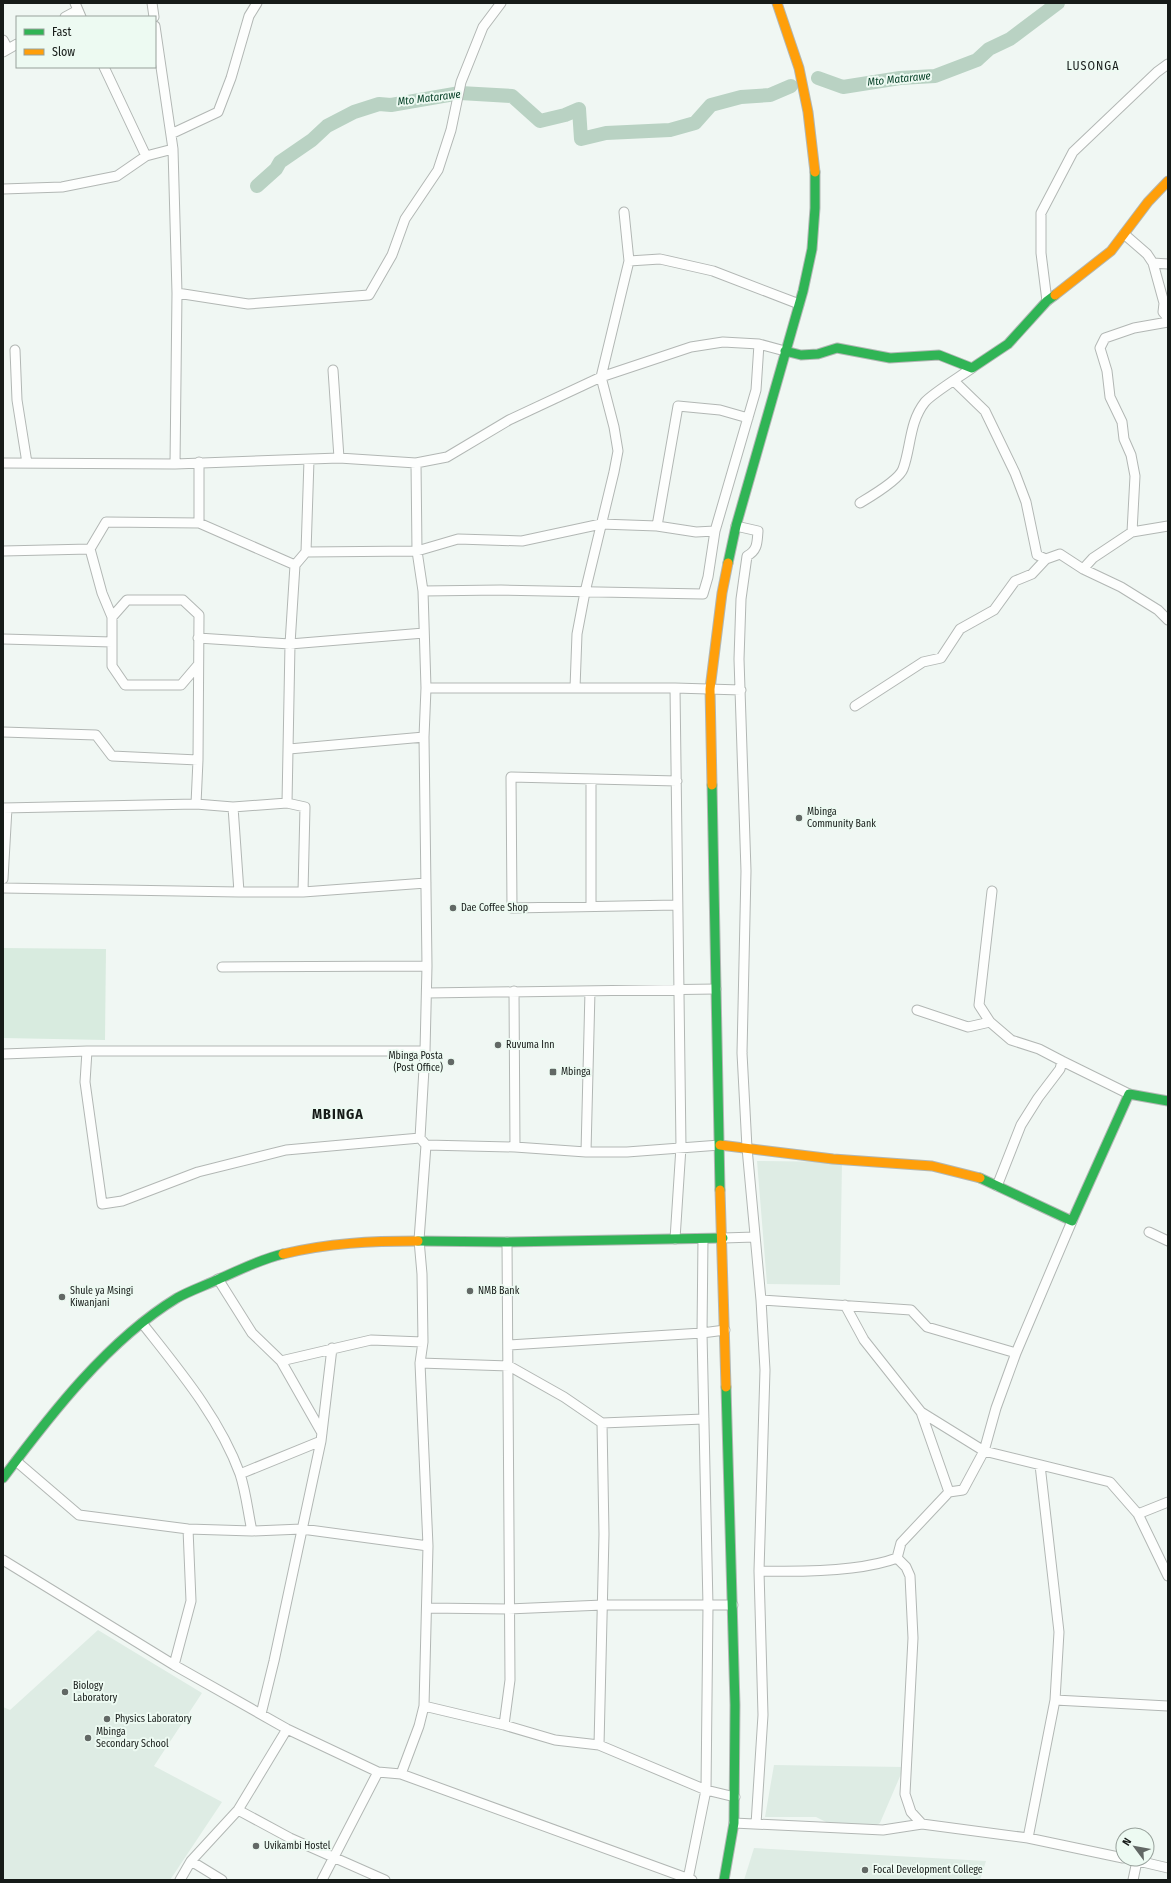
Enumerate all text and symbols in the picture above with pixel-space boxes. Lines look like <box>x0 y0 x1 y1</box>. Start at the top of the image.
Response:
legend <box>16 16 156 68</box>
text: Fast <box>52 25 71 39</box>
text: Slow <box>52 45 75 59</box>
district label: LUSONGA <box>1067 59 1119 73</box>
water label: Mto Matarawe <box>867 69 931 89</box>
water label: Mto Matarawe <box>397 88 461 108</box>
place label: Mbinga Community Bank <box>807 806 876 830</box>
marker: Mbinga Community Bank <box>794 813 804 823</box>
place label: Dae Coffee Shop <box>461 902 528 914</box>
marker: Dae Coffee Shop <box>448 903 458 913</box>
place label: Ruvuma Inn <box>506 1039 554 1051</box>
marker: Ruvuma Inn <box>493 1040 503 1050</box>
place label: Mbinga Posta (Post Office) <box>388 1050 443 1074</box>
marker: Mbinga Posta (Post Office) <box>446 1057 456 1067</box>
place label: Mbinga <box>561 1066 591 1078</box>
marker: Mbinga <box>548 1067 558 1077</box>
district label: MBINGA <box>312 1106 364 1123</box>
place label: Shule ya Msingi Kiwanjani <box>70 1285 133 1309</box>
place label: NMB Bank <box>478 1285 520 1297</box>
marker: NMB Bank <box>465 1286 475 1296</box>
marker: Shule ya Msingi Kiwanjani <box>57 1292 67 1302</box>
place label: Biology Laboratory <box>73 1680 118 1704</box>
marker: Biology Laboratory <box>60 1687 70 1697</box>
place label: Physics Laboratory <box>115 1713 192 1725</box>
marker: Physics Laboratory <box>102 1714 112 1724</box>
place label: Mbinga Secondary School <box>96 1726 169 1750</box>
marker: Mbinga Secondary School <box>83 1733 93 1743</box>
north arrow <box>1115 1827 1155 1867</box>
text: N <box>1120 1836 1134 1848</box>
place label: Uvikambi Hostel <box>264 1840 331 1852</box>
marker: Uvikambi Hostel <box>251 1841 261 1851</box>
place label: Focal Development College <box>873 1864 983 1876</box>
marker: Focal Development College <box>860 1865 870 1875</box>

